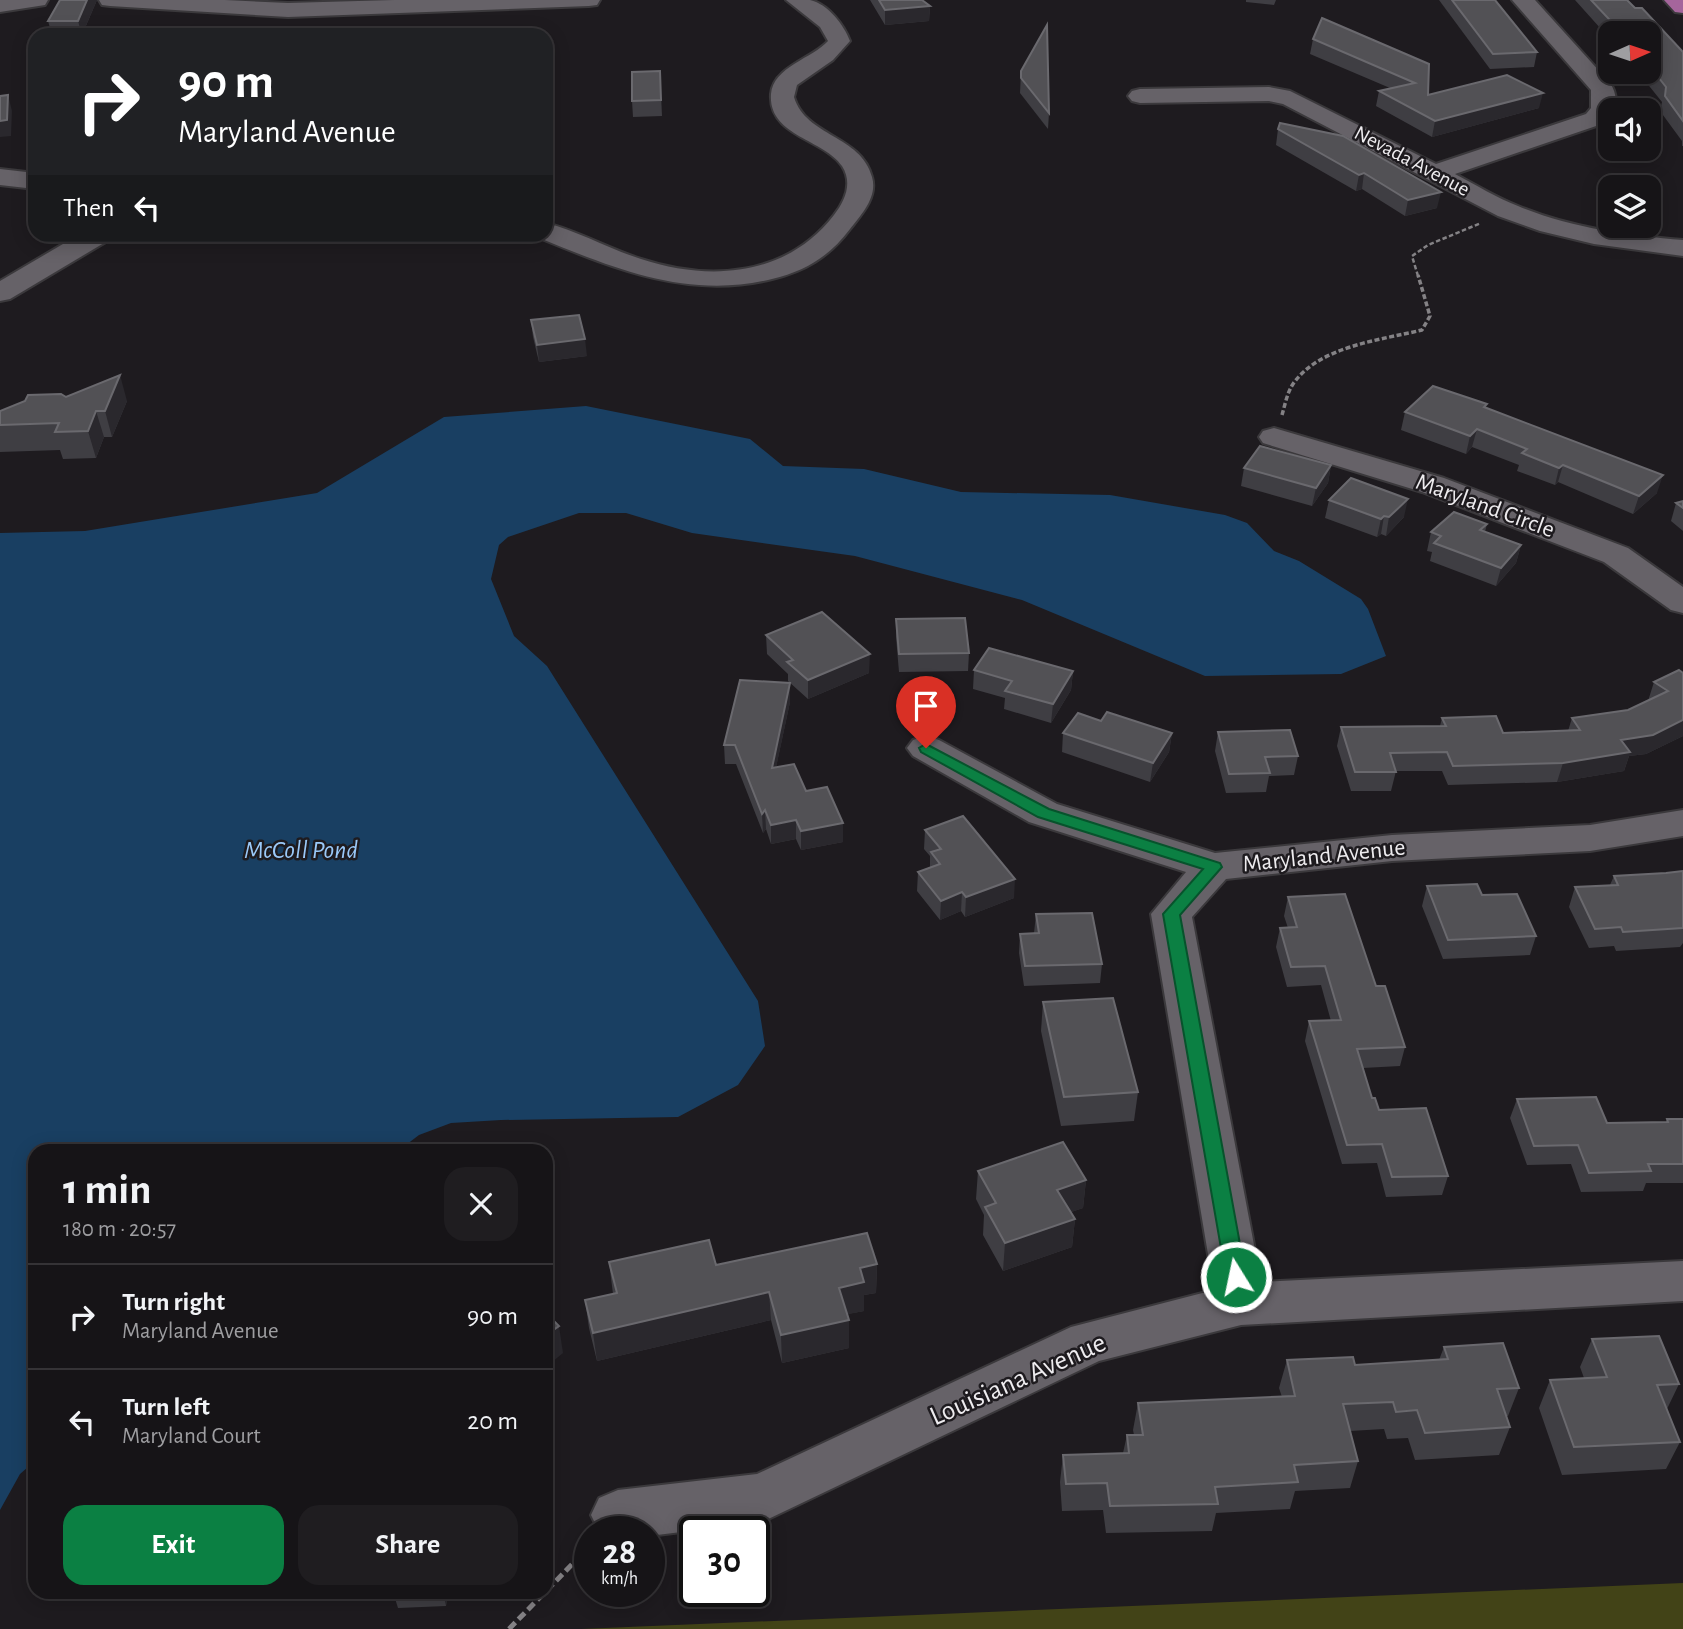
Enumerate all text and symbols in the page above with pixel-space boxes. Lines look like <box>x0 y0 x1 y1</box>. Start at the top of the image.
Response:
north arrow <box>1598 21 1661 84</box>
map controls <box>1598 21 1661 238</box>
icon: right <box>63 56 154 147</box>
text: 90 m <box>178 58 274 107</box>
button: sound <box>1598 98 1661 161</box>
text: Maryland Avenue <box>178 116 396 148</box>
street label: Nevada Avenue <box>1351 122 1473 200</box>
button: layers <box>1598 175 1661 238</box>
icon: left <box>128 189 166 227</box>
text: Then <box>63 195 114 221</box>
street label: Maryland Circle <box>1412 470 1558 542</box>
pin <box>896 676 956 748</box>
icon: arrive <box>907 687 945 725</box>
street label: Maryland Avenue <box>1242 836 1406 876</box>
water label: McColl Pond <box>244 837 358 863</box>
button: close <box>444 1167 518 1241</box>
text: 1 min <box>63 1169 152 1211</box>
text: 180 m · 20:57 <box>63 1218 176 1241</box>
position arrow <box>1199 1240 1273 1314</box>
text: Turn right <box>122 1289 225 1315</box>
icon: right <box>63 1298 101 1336</box>
text: 90 m <box>467 1303 518 1329</box>
text: Maryland Avenue <box>122 1320 279 1343</box>
street label: Louisiana Avenue <box>926 1329 1110 1431</box>
text: Turn left <box>122 1394 210 1420</box>
icon: left <box>63 1403 101 1441</box>
text: 20 m <box>467 1408 518 1434</box>
text: Maryland Court <box>122 1425 261 1448</box>
button: Exit <box>63 1505 284 1585</box>
button: Share <box>298 1505 518 1585</box>
speed limit sign: 30 <box>679 1516 770 1607</box>
text: 28 <box>603 1535 636 1570</box>
text: km/h <box>601 1570 638 1588</box>

